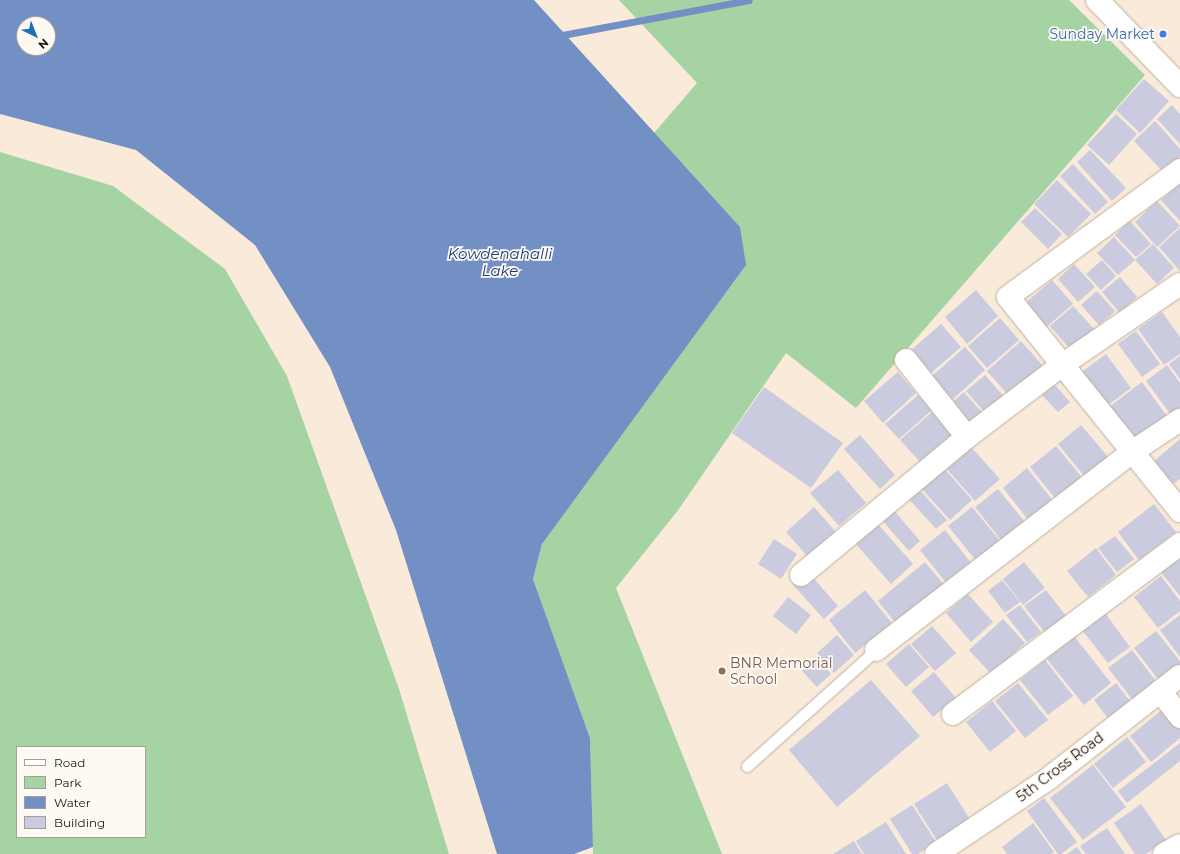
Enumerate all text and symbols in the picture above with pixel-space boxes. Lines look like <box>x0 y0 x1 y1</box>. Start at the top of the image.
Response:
north arrow <box>16 16 56 56</box>
place label: Sunday Market <box>1049 26 1155 42</box>
marker: Sunday Market <box>1158 29 1168 39</box>
text: N <box>35 36 52 52</box>
water label: Kowdenahalli Lake <box>448 244 552 279</box>
place label: BNR Memorial School <box>730 655 832 688</box>
marker: BNR Memorial School <box>717 666 727 676</box>
street label: 5th Cross Road <box>1013 729 1107 805</box>
legend <box>16 746 146 838</box>
text: Road <box>54 755 85 770</box>
text: Park <box>54 775 81 790</box>
text: Water <box>54 795 90 810</box>
text: Building <box>54 815 105 830</box>

